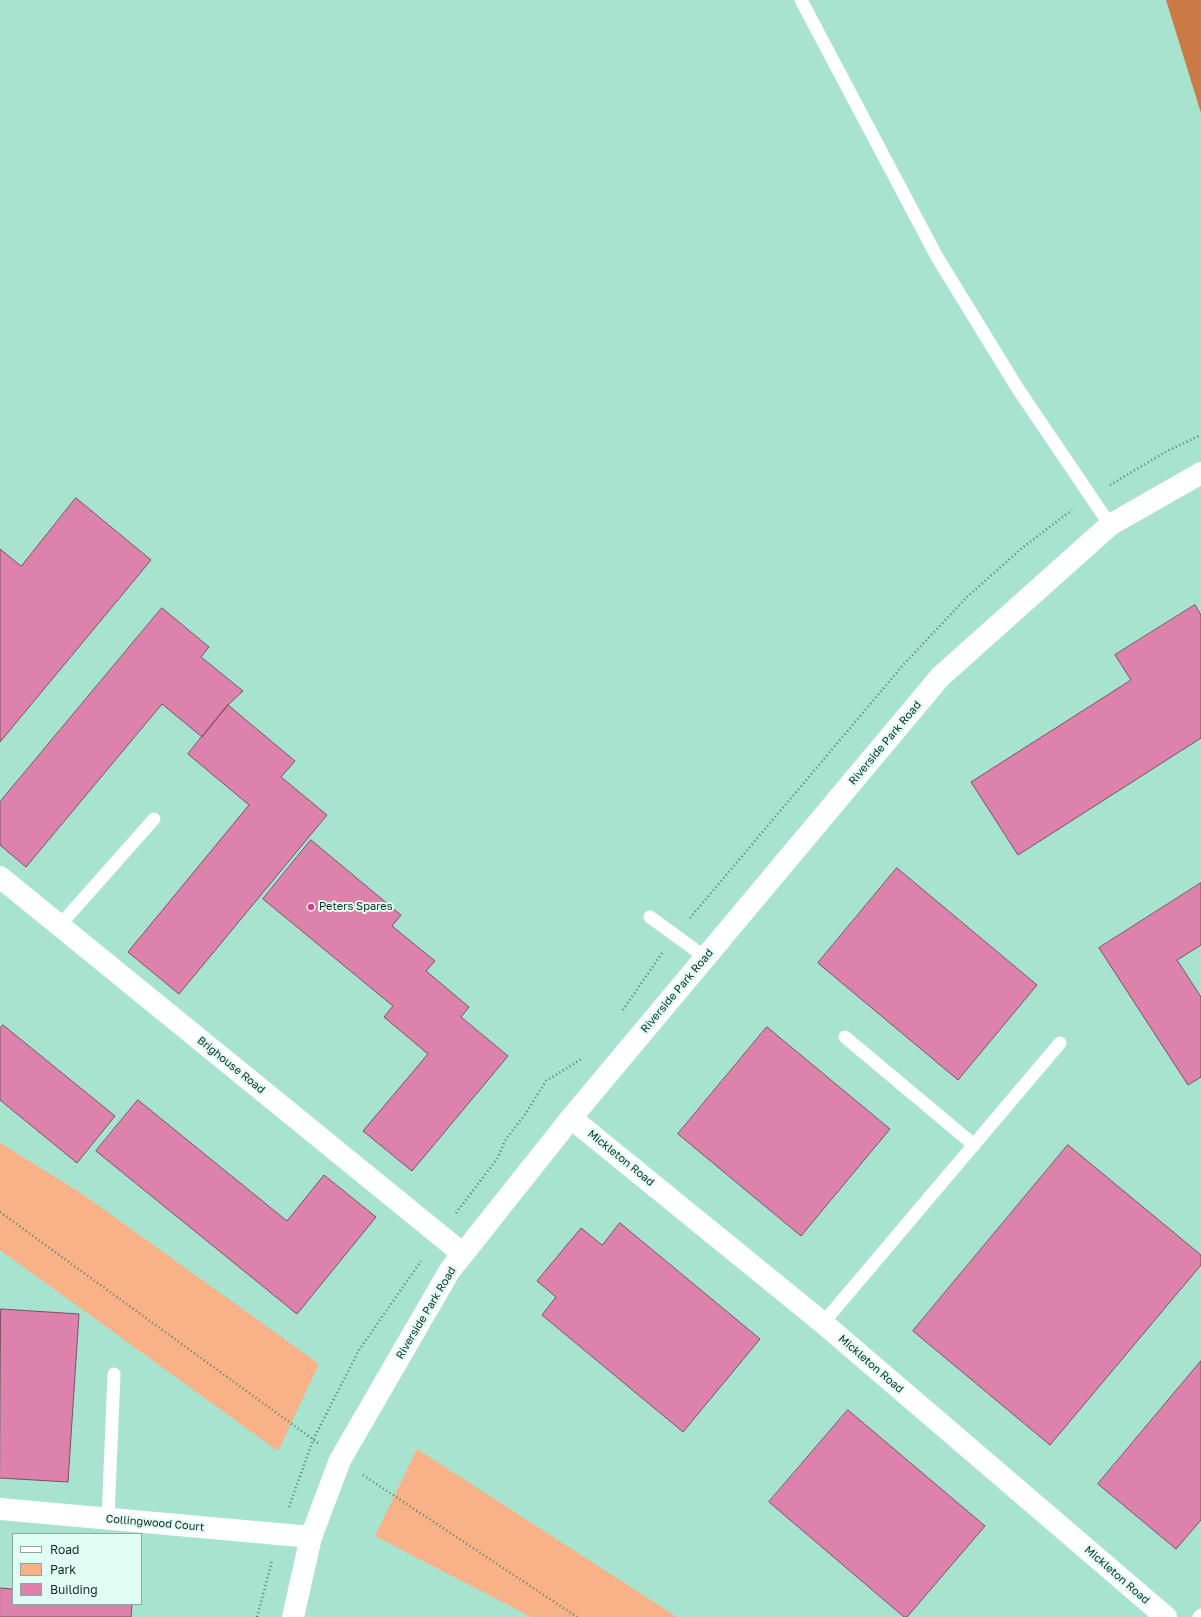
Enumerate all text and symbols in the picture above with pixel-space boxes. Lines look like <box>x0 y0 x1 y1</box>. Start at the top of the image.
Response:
street label: Riverside Park Road <box>846 698 924 788</box>
place label: Peters Spares <box>319 900 393 914</box>
marker: Peters Spares <box>306 902 316 912</box>
street label: Riverside Park Road <box>638 946 716 1036</box>
street label: Brighouse Road <box>194 1034 268 1096</box>
street label: Mickleton Road <box>585 1127 657 1189</box>
street label: Riverside Park Road <box>393 1265 459 1361</box>
street label: Mickleton Road <box>836 1332 906 1396</box>
street label: Collingwood Court <box>105 1512 205 1534</box>
legend <box>12 1533 142 1605</box>
text: Road <box>50 1542 79 1557</box>
street label: Mickleton Road <box>1082 1543 1152 1607</box>
text: Park <box>50 1562 76 1577</box>
text: Building <box>50 1582 98 1597</box>

